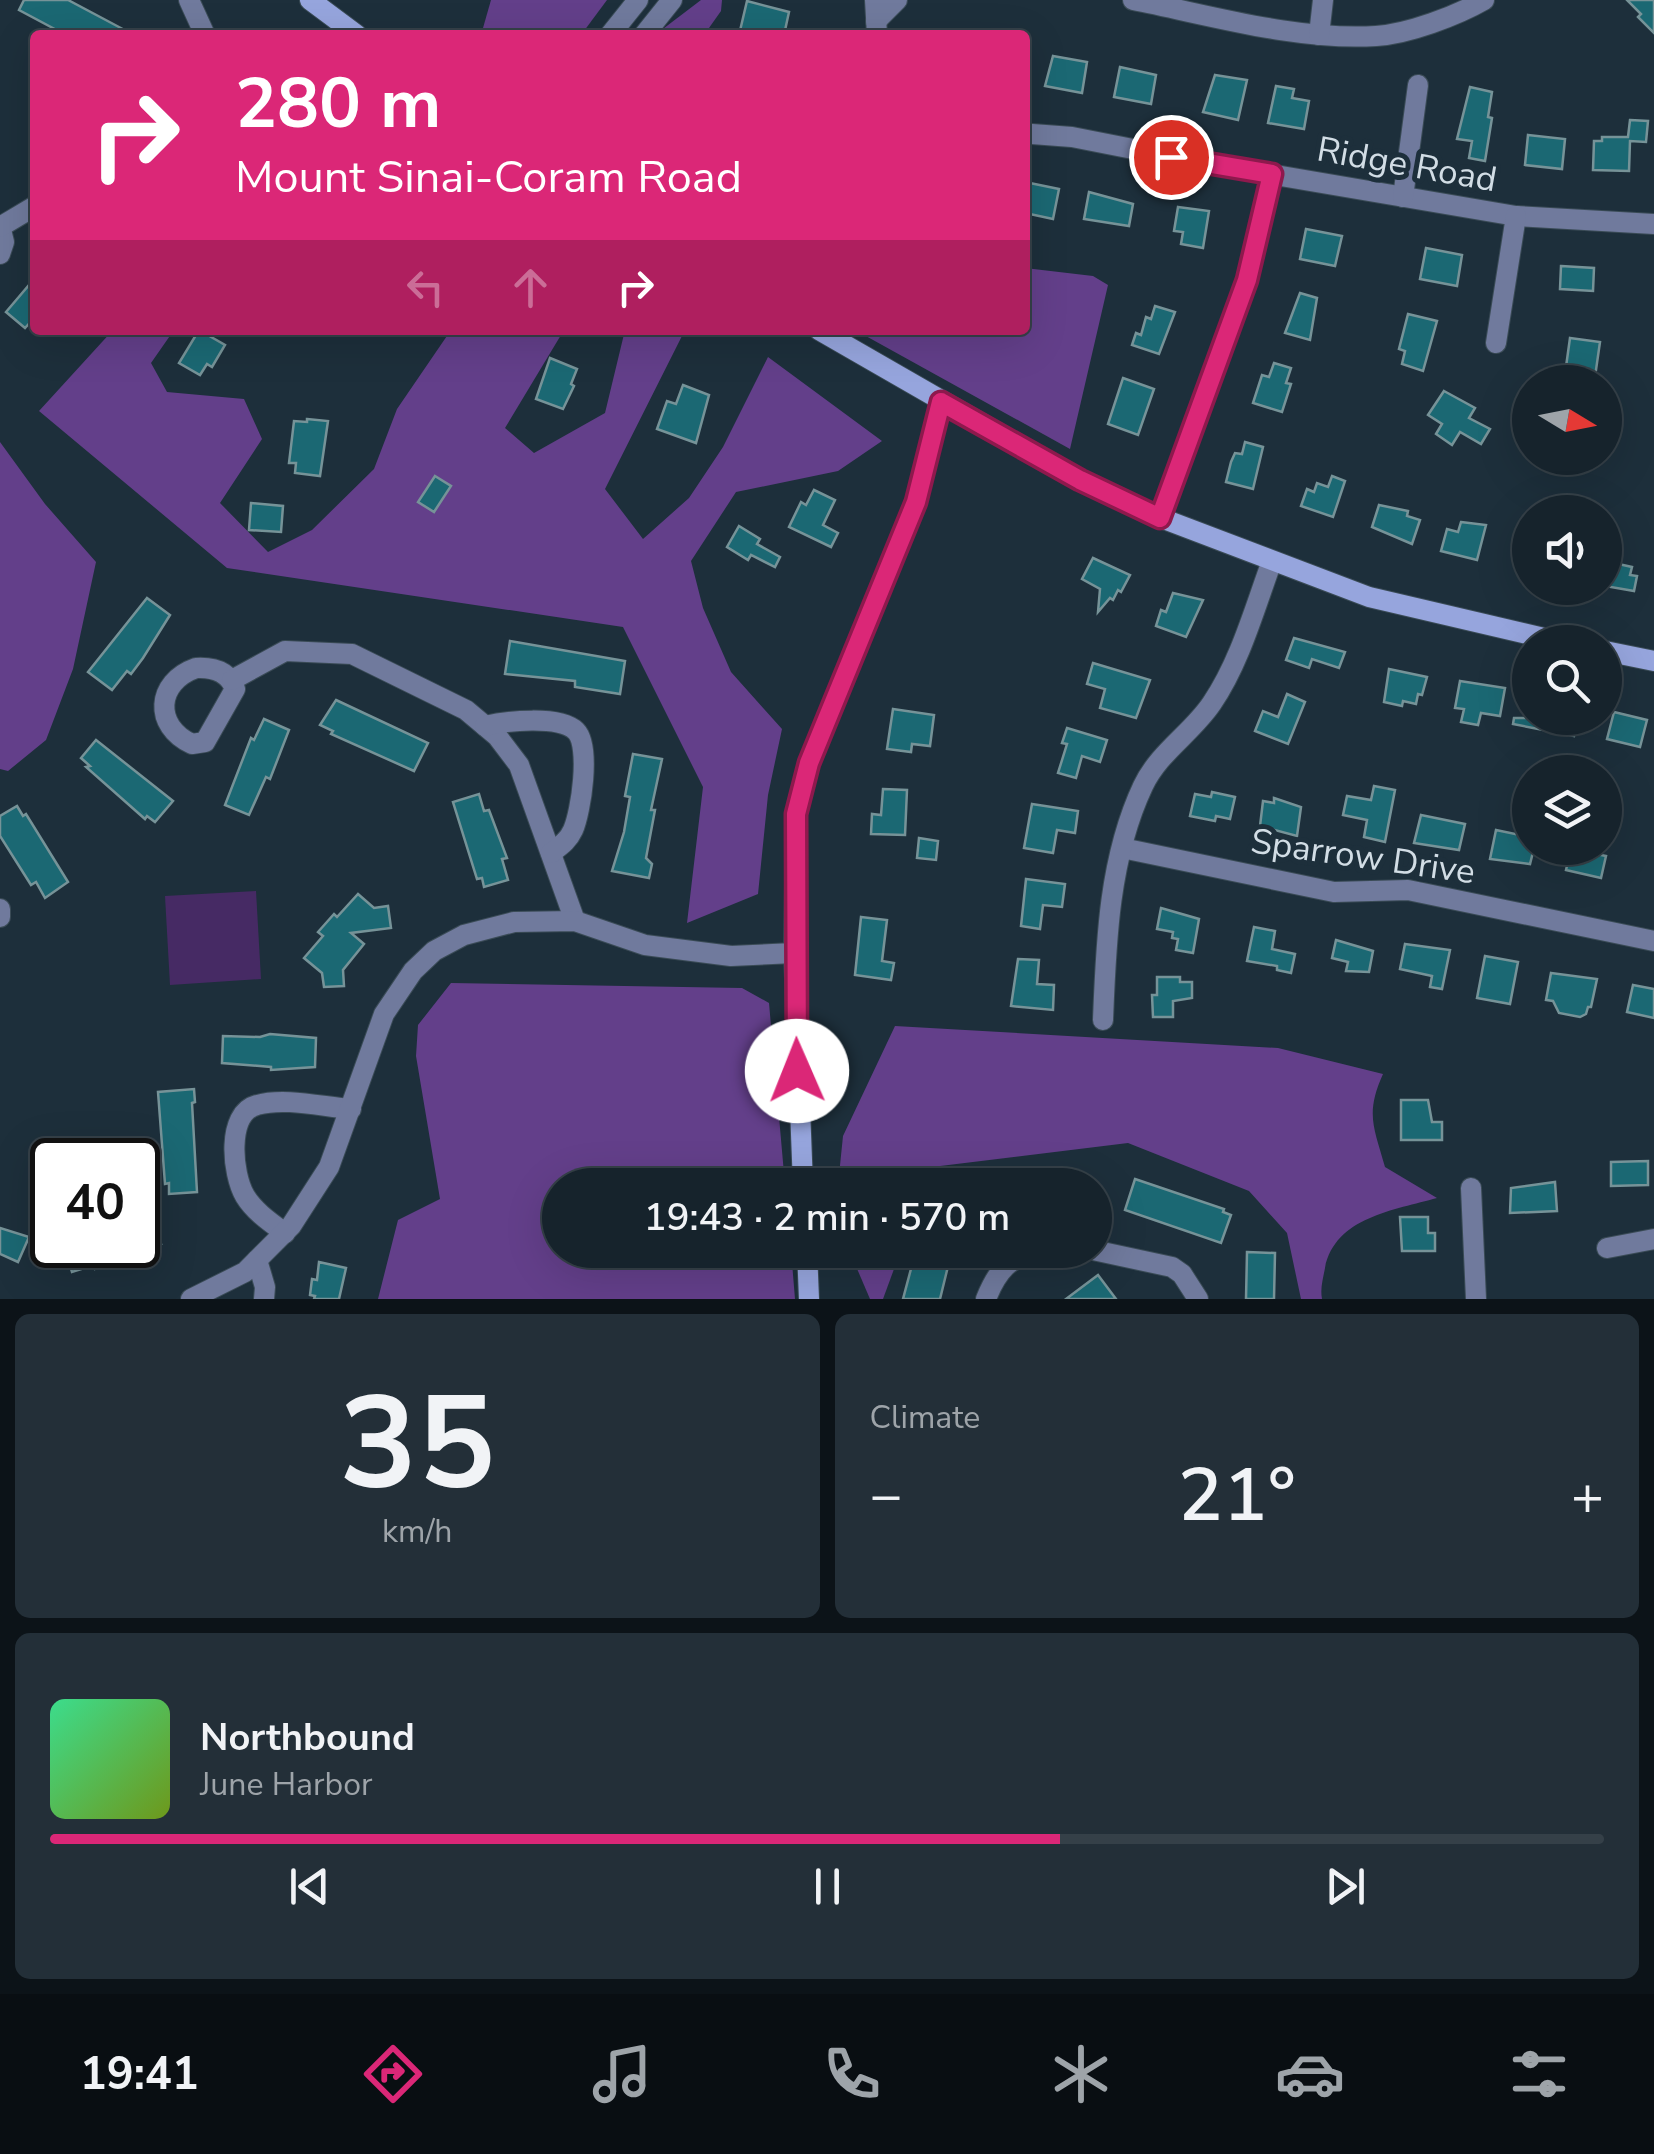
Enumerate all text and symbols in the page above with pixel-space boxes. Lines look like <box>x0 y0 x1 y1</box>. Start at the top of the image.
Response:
text: 280 m <box>235 56 441 152</box>
icon: right <box>70 70 200 200</box>
pin <box>1129 115 1214 200</box>
street label: Ridge Road <box>1313 126 1500 203</box>
icon: arrive <box>1144 130 1199 185</box>
text: Mount Sinai-Coram Road <box>235 147 742 208</box>
icon: left <box>398 260 453 315</box>
icon: ahead <box>503 260 558 315</box>
icon: right <box>608 260 663 315</box>
north arrow <box>1512 365 1622 475</box>
map controls <box>1512 365 1622 865</box>
button: sound <box>1512 495 1622 605</box>
button: search <box>1512 625 1622 735</box>
button: layers <box>1512 755 1622 865</box>
street label: Sparrow Drive <box>1248 817 1478 895</box>
position arrow <box>745 1019 849 1123</box>
speed limit sign: 40 <box>30 1138 160 1268</box>
text: 19:43 · 2 min · 570 m <box>644 1192 1010 1243</box>
text: 35 <box>339 1356 495 1533</box>
text: Climate <box>870 1396 980 1439</box>
text: 21° <box>1178 1444 1296 1546</box>
text: − <box>870 1458 903 1533</box>
text: + <box>1571 1458 1604 1533</box>
text: km/h <box>382 1510 453 1553</box>
text: Northbound <box>200 1712 415 1763</box>
text: June Harbor <box>200 1763 372 1806</box>
icon: previous <box>282 1859 337 1914</box>
icon: pause <box>800 1859 855 1914</box>
icon: next <box>1318 1859 1373 1914</box>
icon: directions <box>358 2039 428 2109</box>
icon: music <box>587 2039 657 2109</box>
icon: phone <box>817 2039 887 2109</box>
icon: climate <box>1046 2039 1116 2109</box>
icon: car <box>1275 2039 1345 2109</box>
icon: filters <box>1504 2039 1574 2109</box>
text: 19:41 <box>80 2044 199 2105</box>

